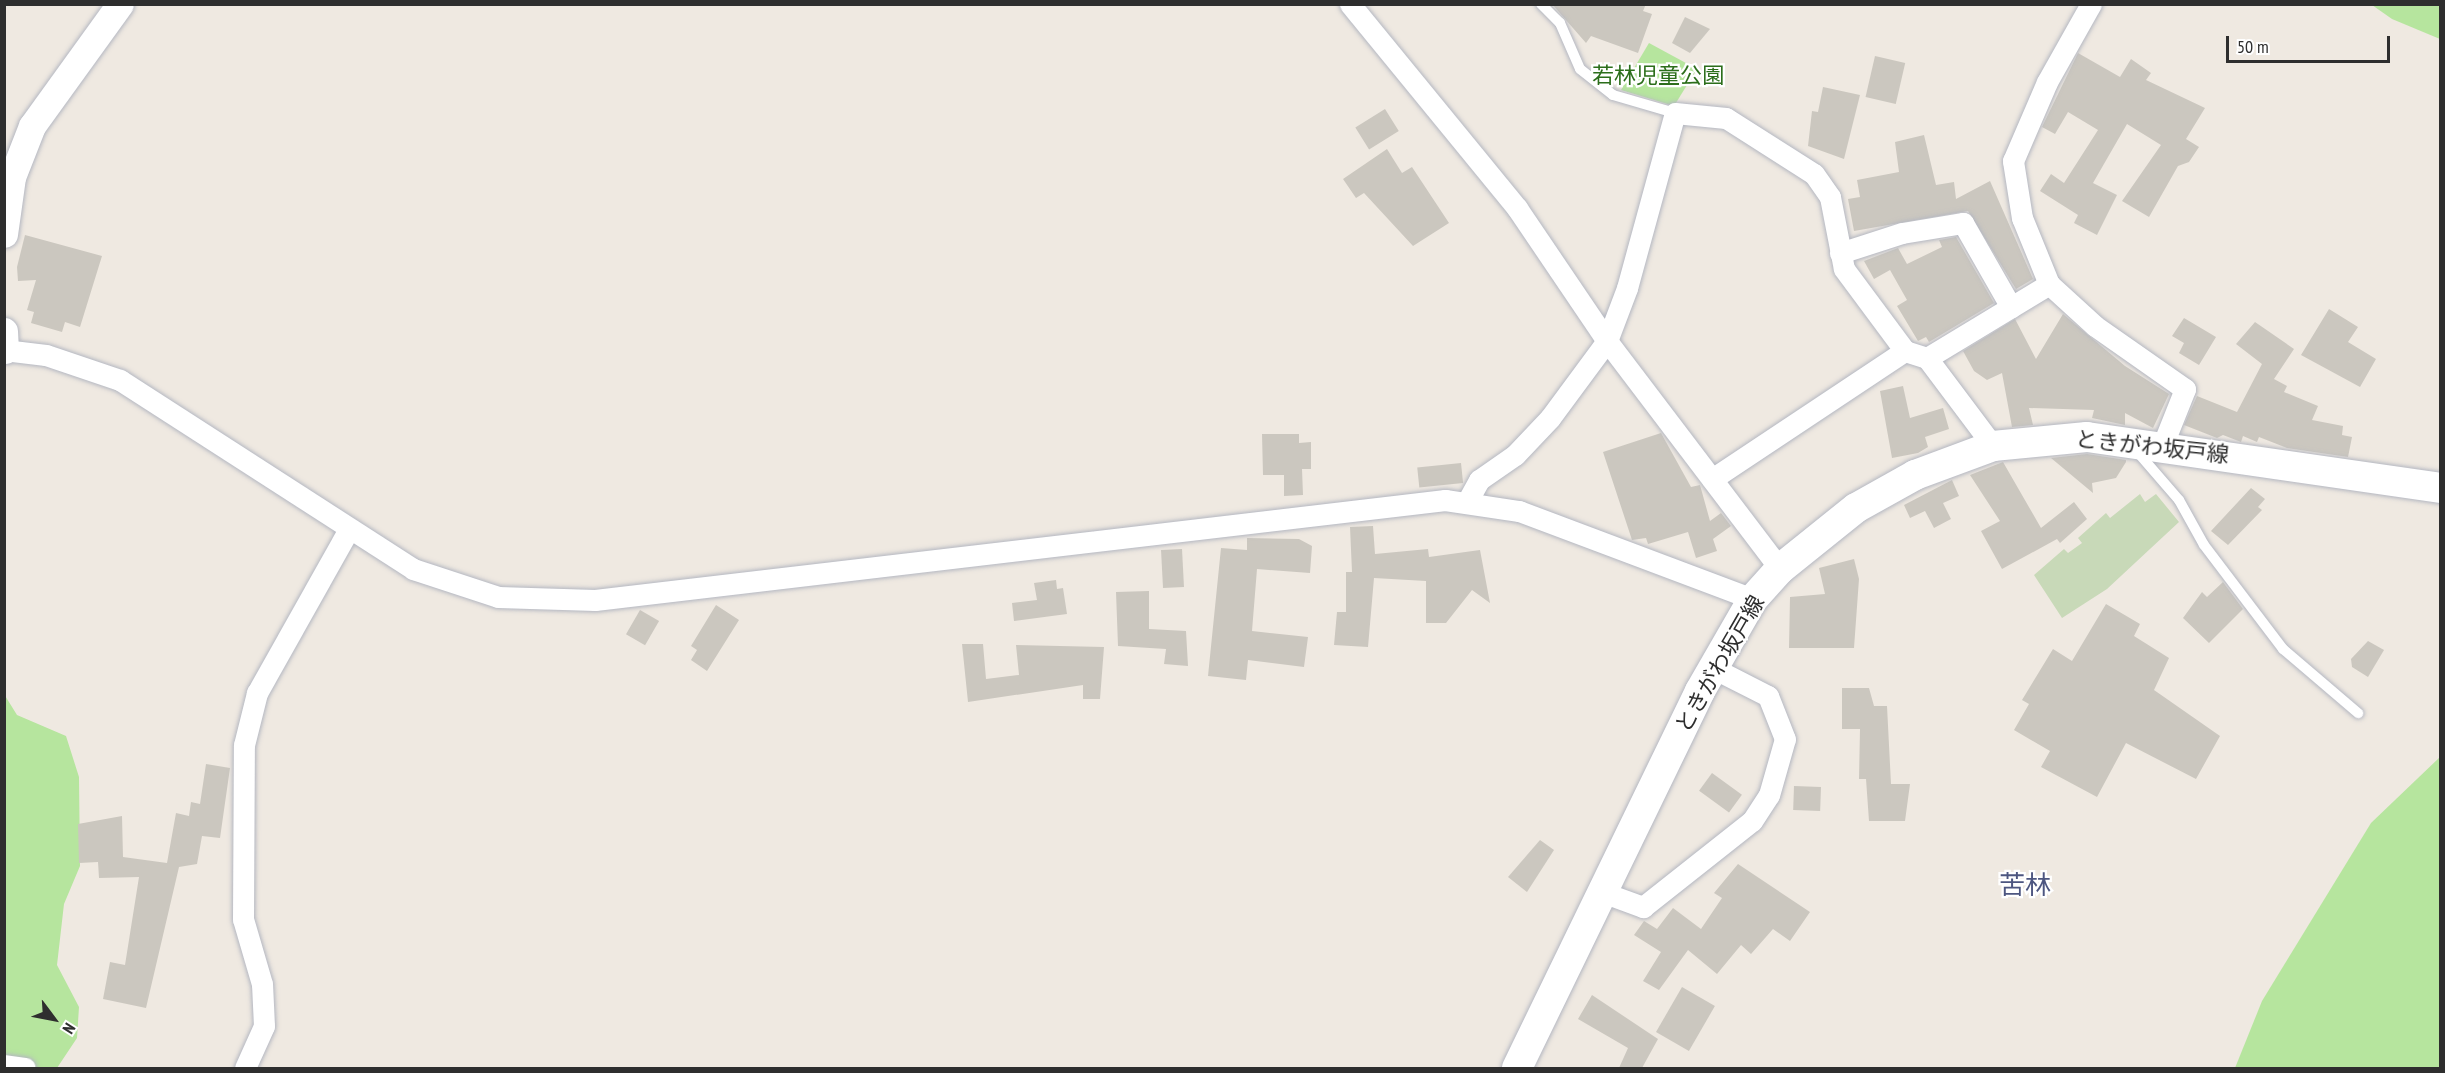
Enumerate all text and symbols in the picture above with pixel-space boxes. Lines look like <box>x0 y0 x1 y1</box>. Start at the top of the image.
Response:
scale bar <box>2229 24 2392 62</box>
text: 50 m <box>2237 35 2269 58</box>
park label: 若林児童公園 <box>1592 63 1724 89</box>
street label: ときがわ坂戸線 <box>2074 426 2230 468</box>
street label: ときがわ坂戸線 <box>1670 591 1770 737</box>
district label: 苦林 <box>1999 869 2051 901</box>
north arrow <box>24 989 84 1049</box>
text: N <box>58 1020 80 1037</box>

